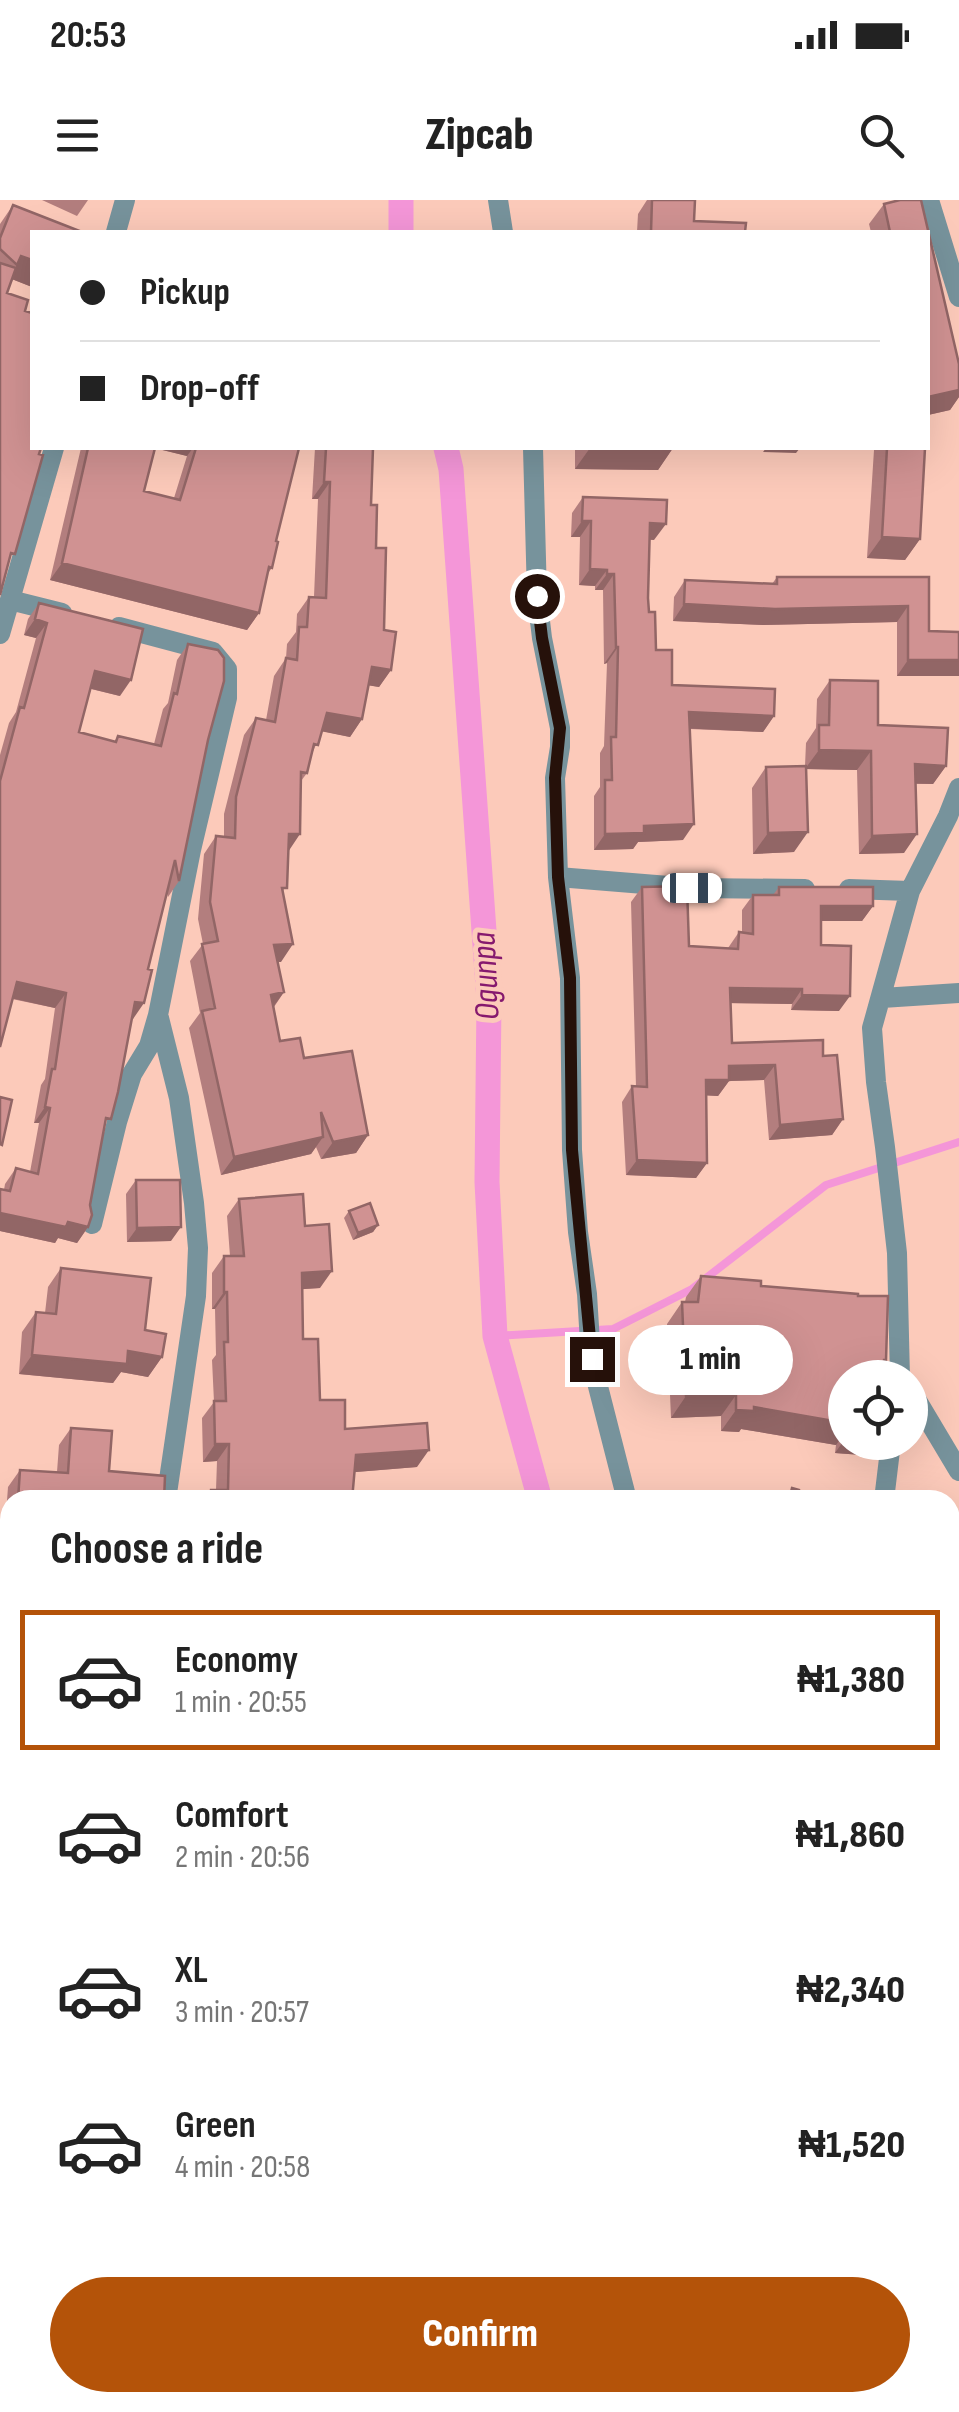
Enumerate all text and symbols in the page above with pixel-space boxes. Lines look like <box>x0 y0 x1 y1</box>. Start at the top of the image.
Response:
text: 20:53 <box>50 13 126 58</box>
icon: menu <box>50 108 105 163</box>
text: Zipcab <box>426 108 533 163</box>
icon: search <box>854 108 909 163</box>
text: Pickup <box>140 270 230 315</box>
text: Drop-off <box>140 366 259 411</box>
route start <box>515 574 560 619</box>
car <box>662 873 722 903</box>
water label: Ogunpa <box>462 931 510 1021</box>
callout: 1 min <box>627 1324 792 1394</box>
route end <box>570 1337 615 1382</box>
text: 1 min <box>680 1340 741 1379</box>
map controls <box>828 1360 928 1460</box>
button: locate <box>828 1360 928 1460</box>
text: Choose a ride <box>50 1522 263 1577</box>
icon: car <box>55 1635 145 1725</box>
text: Economy <box>175 1638 298 1683</box>
text: ₦1,380 <box>797 1658 905 1703</box>
text: 1 min · 20:55 <box>175 1683 307 1722</box>
icon: car <box>55 1790 145 1880</box>
text: Comfort <box>175 1793 289 1838</box>
text: ₦1,860 <box>796 1813 905 1858</box>
text: 2 min · 20:56 <box>175 1838 310 1877</box>
icon: car <box>55 1945 145 2035</box>
text: XL <box>175 1948 208 1993</box>
text: ₦2,340 <box>796 1968 905 2013</box>
text: 3 min · 20:57 <box>175 1993 309 2032</box>
icon: car <box>55 2100 145 2190</box>
text: Green <box>175 2103 256 2148</box>
text: ₦1,520 <box>798 2123 905 2168</box>
text: 4 min · 20:58 <box>175 2148 310 2187</box>
button: Confirm <box>50 2277 910 2392</box>

